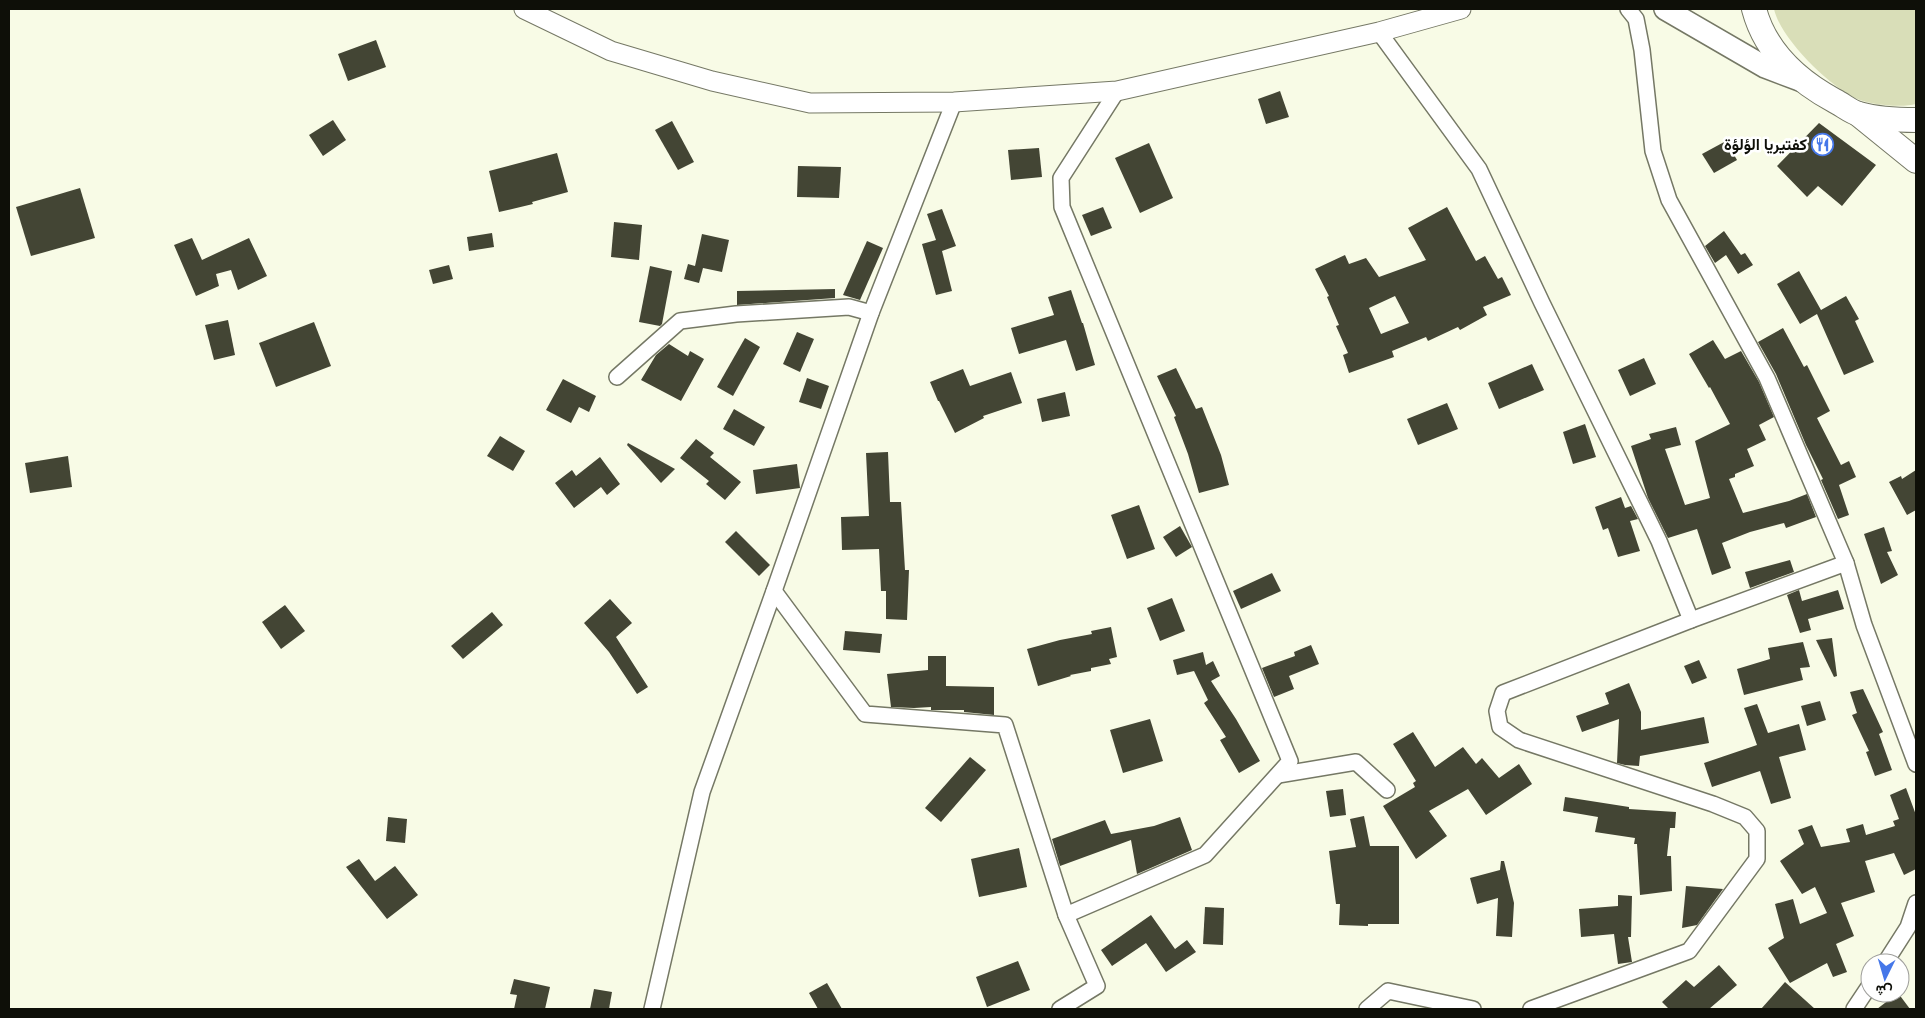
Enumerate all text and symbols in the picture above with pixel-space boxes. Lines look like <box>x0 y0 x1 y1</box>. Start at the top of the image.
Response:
restaurant icon: كفتيريا الؤلؤة <box>1811 132 1835 156</box>
place label: كفتيريا الؤلؤة <box>1724 134 1807 155</box>
north arrow <box>1860 953 1910 1003</box>
text: ش <box>1875 981 1893 1001</box>

